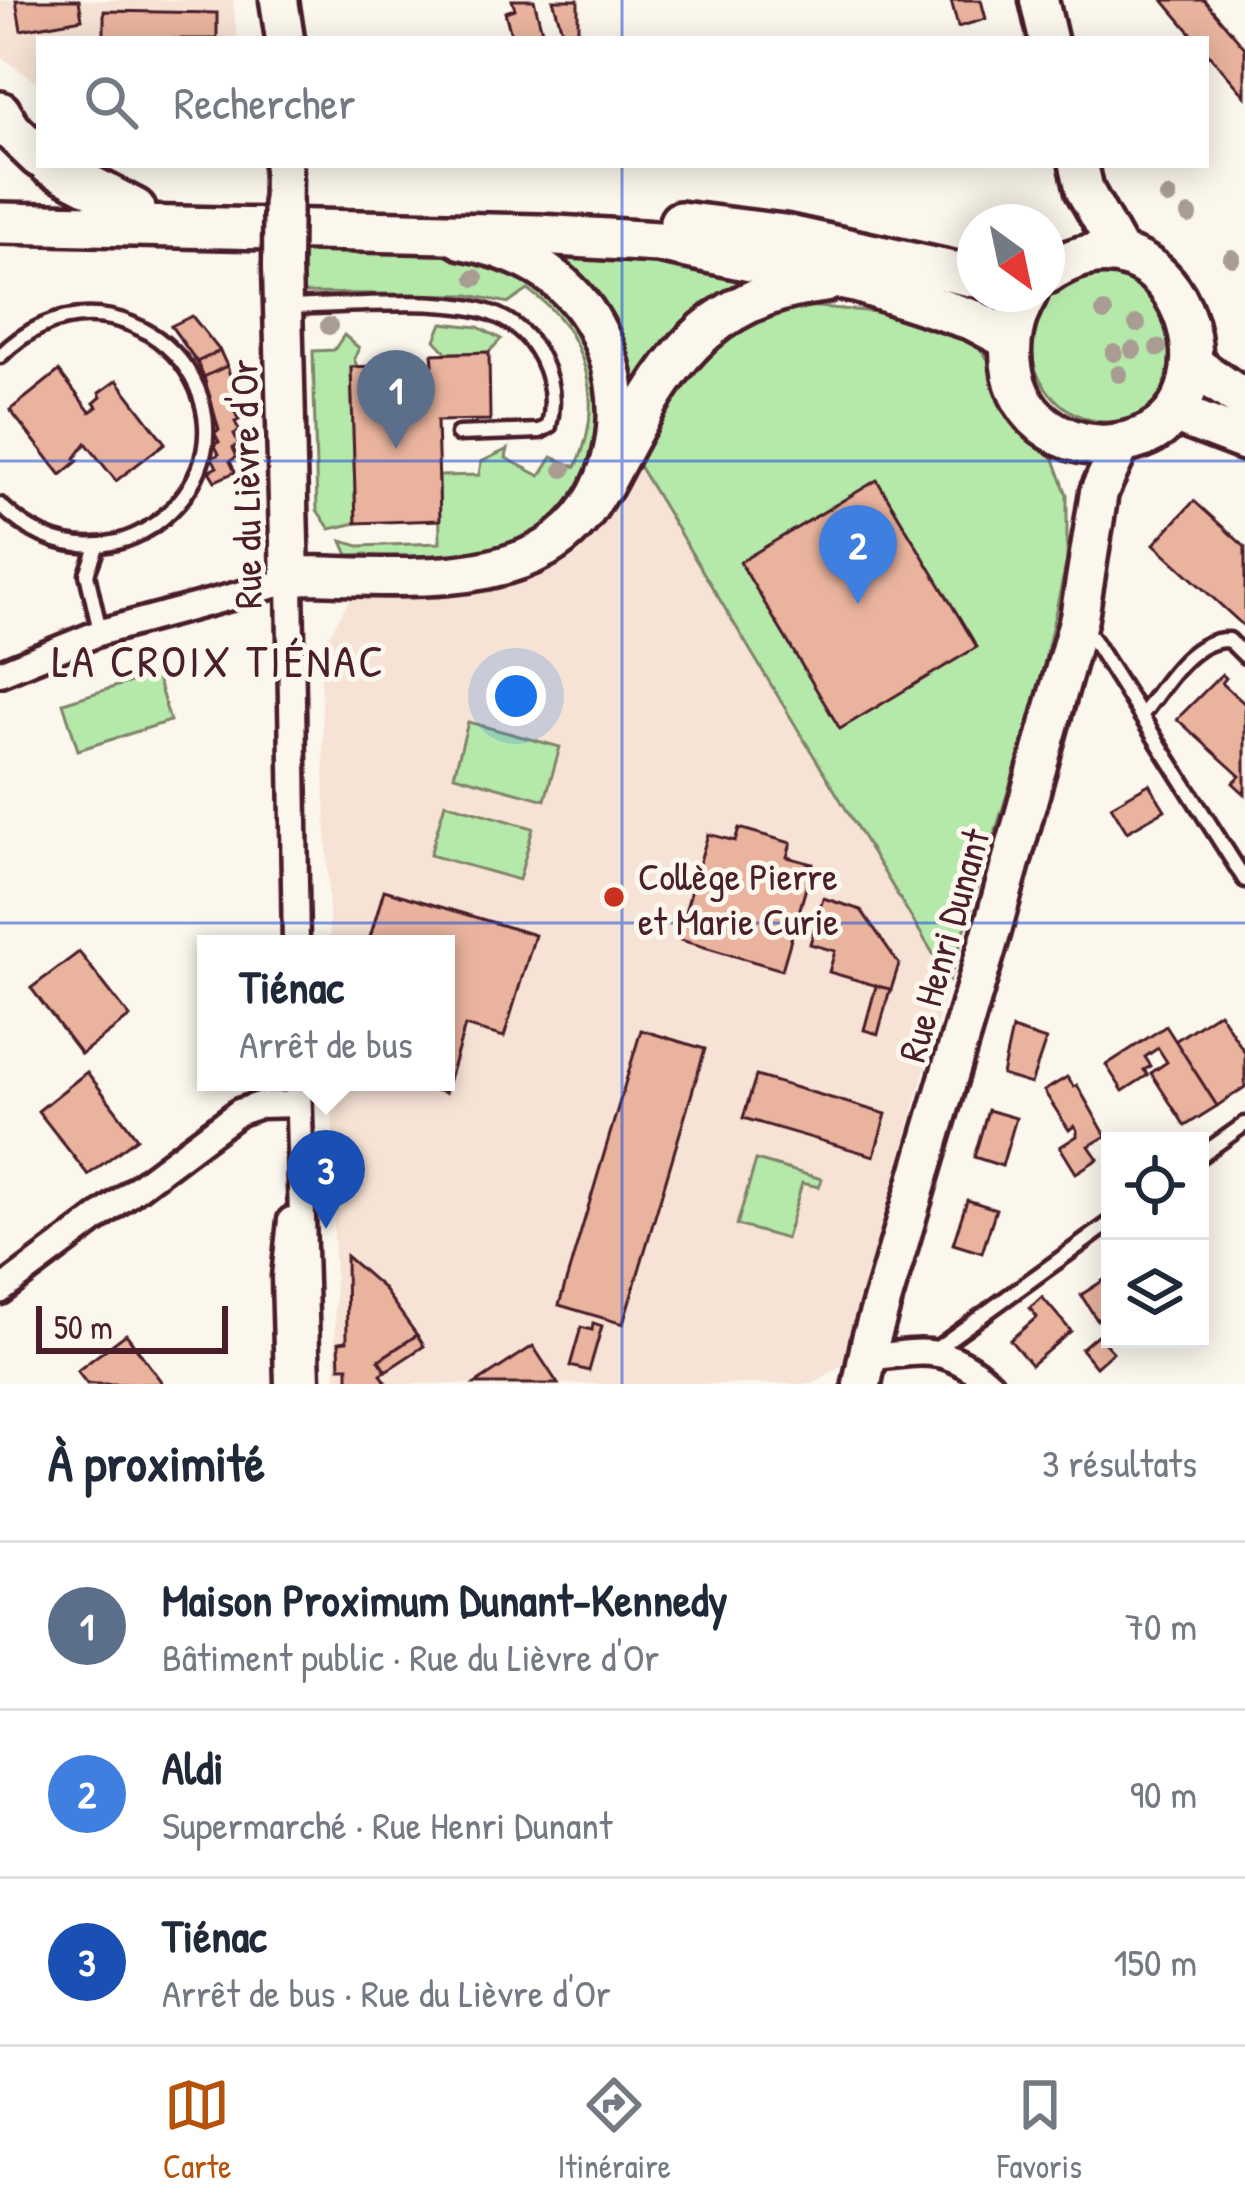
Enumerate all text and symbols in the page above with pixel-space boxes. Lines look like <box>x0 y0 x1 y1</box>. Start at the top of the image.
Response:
search box <box>36 36 1209 168</box>
icon: search <box>78 69 144 135</box>
text: Rechercher <box>174 72 356 133</box>
north arrow <box>957 204 1065 312</box>
pin: 1 <box>357 350 435 449</box>
street label: Rue du Lièvre d'Or <box>216 359 274 609</box>
pin: 2 <box>819 505 897 604</box>
district label: LA CROIX TIÉNAC <box>52 630 386 691</box>
your location <box>486 666 546 726</box>
street label: Rue Henri Dunant <box>884 822 1002 1068</box>
place label: Collège Pierre et Marie Curie <box>638 849 839 947</box>
marker: Collège Pierre et Marie Curie <box>601 884 627 910</box>
popup <box>197 935 455 1091</box>
text: Tiénac <box>239 956 344 1017</box>
text: Arrêt de bus <box>239 1017 413 1070</box>
pin: 3 <box>287 1130 365 1229</box>
map controls <box>1101 1132 1209 1348</box>
button: locate <box>1101 1132 1209 1240</box>
button: layers <box>1101 1240 1209 1348</box>
scale bar <box>36 1300 228 1353</box>
text: 50 m <box>54 1305 113 1349</box>
text: À proximité <box>48 1428 265 1497</box>
text: 3 résultats <box>1042 1436 1197 1489</box>
text: Maison Proximum Dunant-Kennedy <box>162 1569 728 1630</box>
text: 1 <box>80 1599 94 1652</box>
text: 70 m <box>1125 1599 1197 1652</box>
text: Bâtiment public · Rue du Lièvre d'Or <box>162 1630 659 1683</box>
text: Aldi <box>162 1737 224 1798</box>
text: 2 <box>78 1767 96 1820</box>
text: 90 m <box>1130 1767 1197 1820</box>
text: Supermarché · Rue Henri Dunant <box>162 1798 612 1851</box>
text: Tiénac <box>162 1905 267 1966</box>
text: 3 <box>78 1935 96 1988</box>
text: 150 m <box>1113 1935 1197 1988</box>
text: Arrêt de bus · Rue du Lièvre d'Or <box>162 1966 611 2019</box>
tab: Carte <box>163 2072 231 2188</box>
tab: Itinéraire <box>558 2072 671 2188</box>
tab: Favoris <box>997 2072 1082 2188</box>

